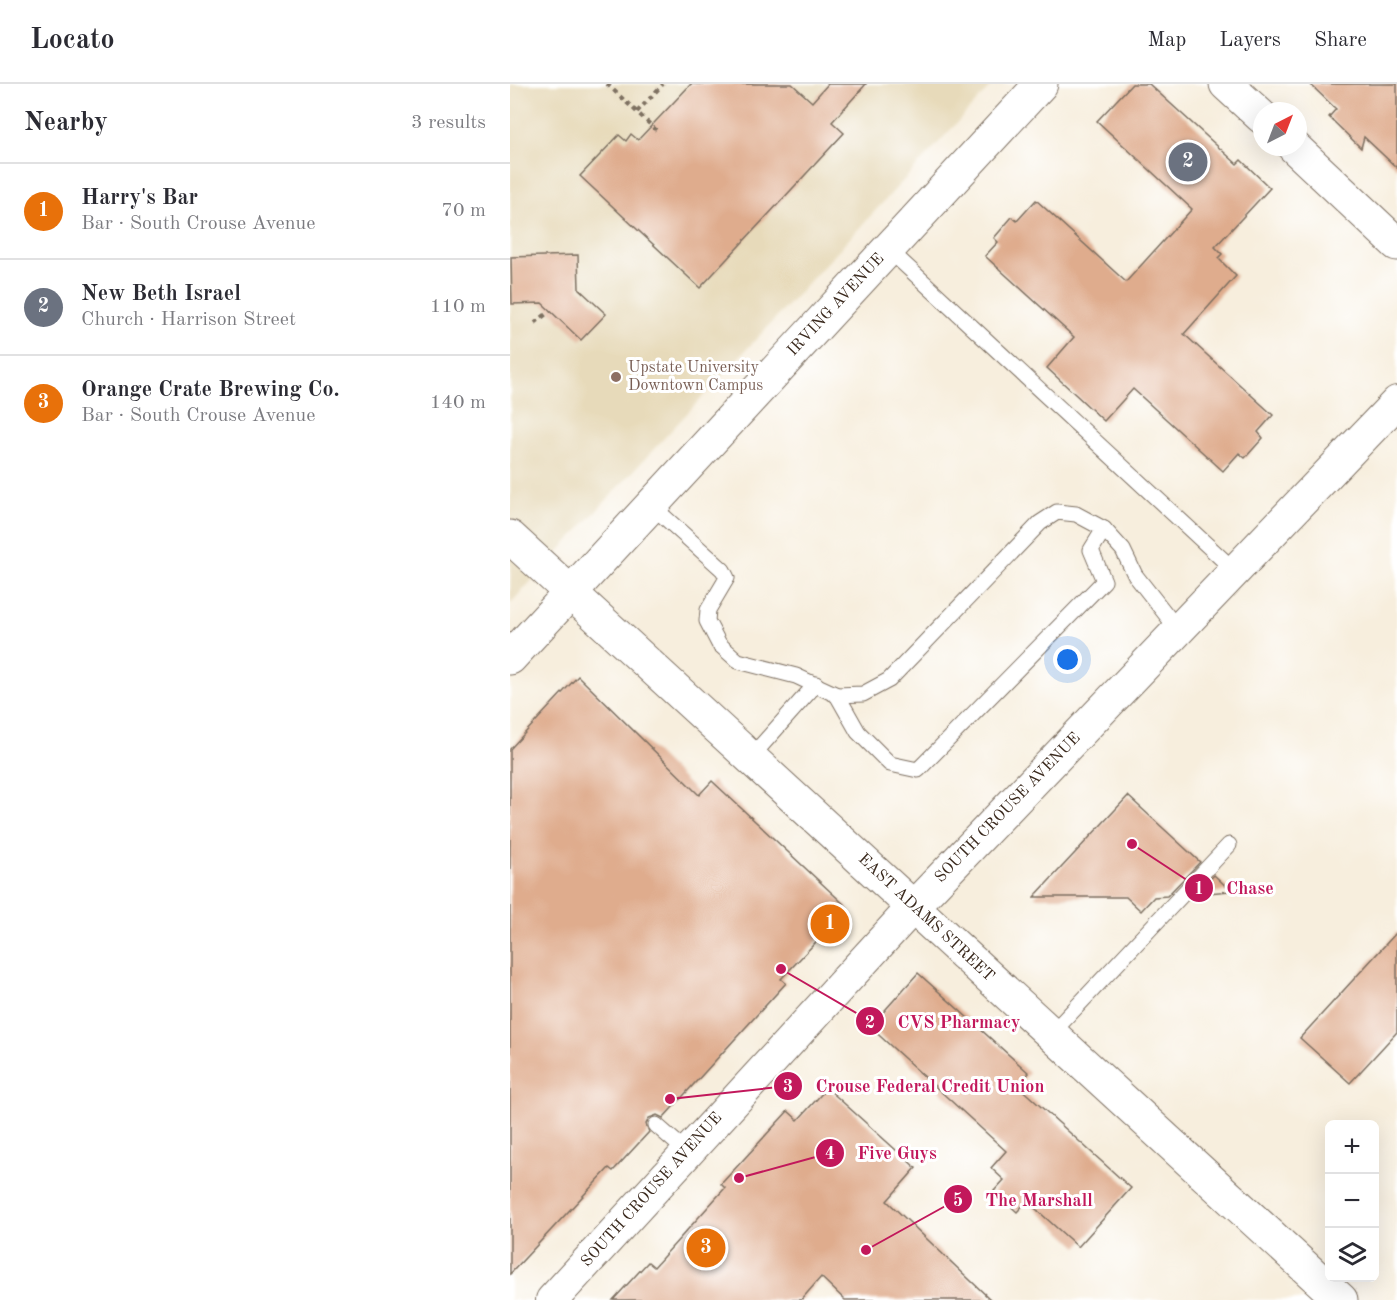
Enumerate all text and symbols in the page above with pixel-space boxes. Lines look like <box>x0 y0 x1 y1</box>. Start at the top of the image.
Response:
text: Locato <box>30 27 115 55</box>
text: Map <box>1147 30 1186 51</box>
text: Layers <box>1219 30 1281 51</box>
text: Share <box>1314 30 1367 51</box>
north arrow <box>1253 102 1307 156</box>
text: Nearby <box>24 110 108 136</box>
text: 3 results <box>411 113 486 133</box>
pin: 2 <box>1168 140 1208 184</box>
text: Harry's Bar <box>81 187 198 209</box>
text: 1 <box>38 201 49 221</box>
text: 70 m <box>441 201 486 221</box>
text: Bar · South Crouse Avenue <box>81 214 315 234</box>
street label: IRVING AVENUE <box>785 251 887 359</box>
text: New Beth Israel <box>81 283 241 305</box>
text: 2 <box>38 297 49 317</box>
text: 110 m <box>430 297 486 317</box>
text: Church · Harrison Street <box>81 310 296 330</box>
place label: Upstate University Downtown Campus <box>628 360 763 394</box>
marker: Upstate University Downtown Campus <box>609 370 623 384</box>
text: Orange Crate Brewing Co. <box>81 379 340 401</box>
text: 3 <box>38 393 49 413</box>
text: 140 m <box>430 393 486 413</box>
text: Bar · South Crouse Avenue <box>81 406 315 426</box>
your location <box>1053 645 1082 674</box>
street label: SOUTH CROUSE AVENUE <box>932 730 1084 886</box>
street label: EAST ADAMS STREET <box>855 851 997 985</box>
callout: Chase <box>1184 870 1285 906</box>
text: 1 <box>1194 880 1204 898</box>
text: Chase <box>1226 880 1274 898</box>
pin: 1 <box>810 902 850 946</box>
callout: CVS Pharmacy <box>855 1003 1032 1039</box>
text: 2 <box>865 1014 875 1032</box>
text: CVS Pharmacy <box>897 1014 1021 1032</box>
callout: Crouse Federal Credit Union <box>773 1068 1056 1104</box>
text: 3 <box>783 1078 793 1096</box>
text: Crouse Federal Credit Union <box>816 1078 1044 1096</box>
street label: SOUTH CROUSE AVENUE <box>579 1110 725 1270</box>
map controls <box>1325 1120 1379 1282</box>
button: + <box>1325 1120 1379 1174</box>
callout: Five Guys <box>815 1135 949 1171</box>
text: 4 <box>825 1145 835 1163</box>
text: Five Guys <box>857 1145 937 1163</box>
button: − <box>1325 1174 1379 1228</box>
callout: The Marshall <box>943 1181 1105 1217</box>
text: 5 <box>953 1192 963 1210</box>
text: The Marshall <box>985 1192 1093 1210</box>
pin: 3 <box>686 1226 726 1270</box>
button: layers <box>1325 1228 1379 1282</box>

